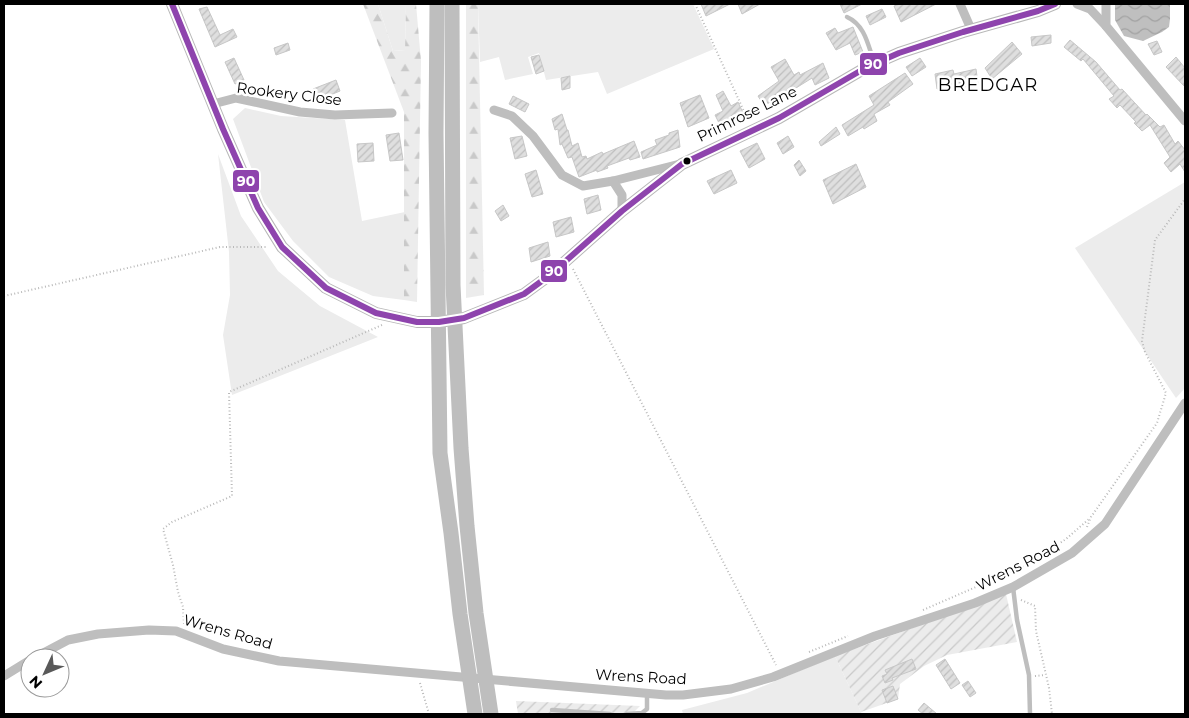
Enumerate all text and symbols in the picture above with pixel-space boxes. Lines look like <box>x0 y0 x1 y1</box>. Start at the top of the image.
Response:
line badge: 90 <box>859 52 888 76</box>
text: 90 <box>864 55 882 73</box>
district label: BREDGAR <box>938 74 1038 96</box>
street label: Rookery Close <box>235 78 343 109</box>
street label: Primrose Lane <box>694 81 800 146</box>
unlabelled marker <box>682 156 692 166</box>
line badge: 90 <box>232 169 260 193</box>
text: 90 <box>237 172 255 190</box>
line badge: 90 <box>540 259 568 283</box>
text: 90 <box>545 262 563 280</box>
street label: Wrens Road <box>973 536 1063 595</box>
street label: Wrens Road <box>181 610 275 653</box>
north arrow <box>20 648 70 698</box>
street label: Wrens Road <box>595 665 687 688</box>
text: N <box>25 672 46 692</box>

